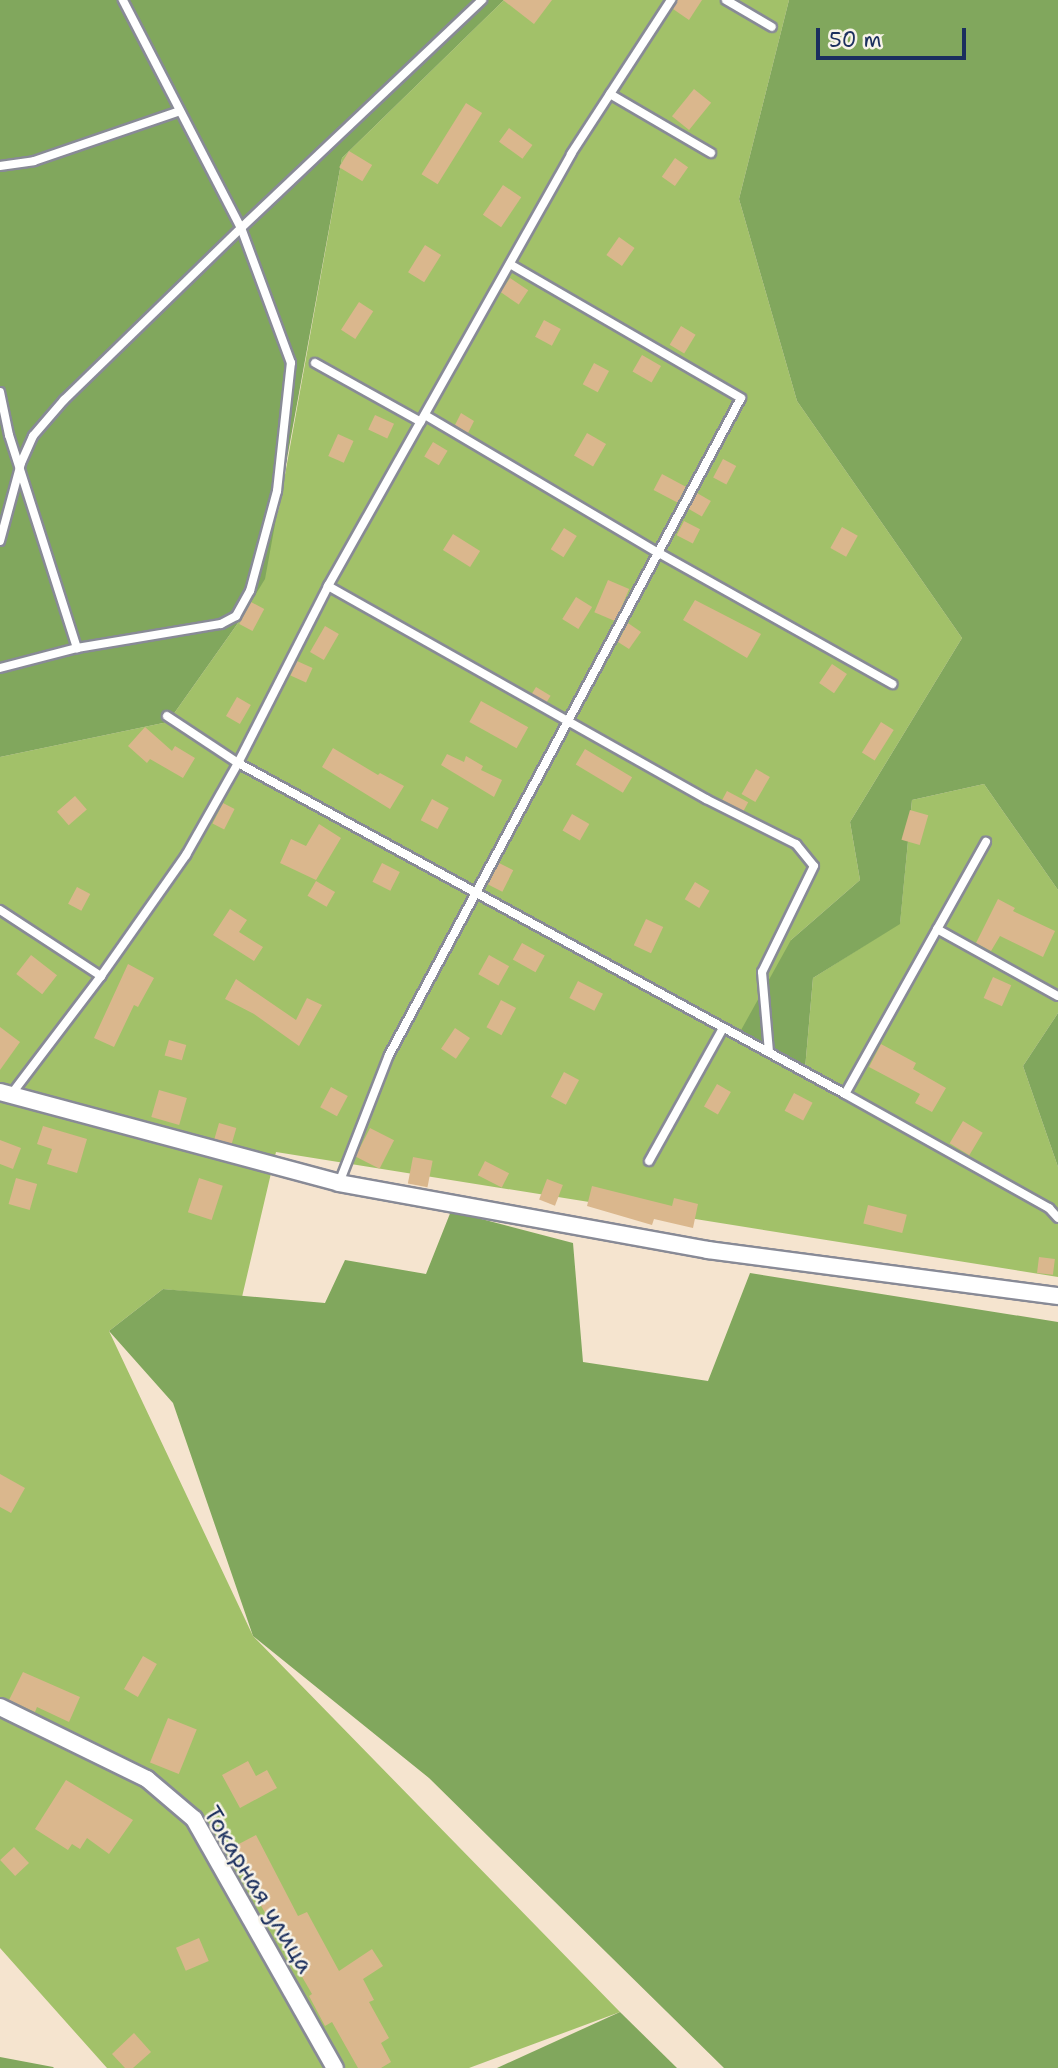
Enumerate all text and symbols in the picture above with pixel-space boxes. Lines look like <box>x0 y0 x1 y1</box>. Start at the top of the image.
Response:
scale bar <box>820 14 970 58</box>
text: 50 m <box>829 26 882 54</box>
street label: Токарная улица <box>197 1801 319 1979</box>

